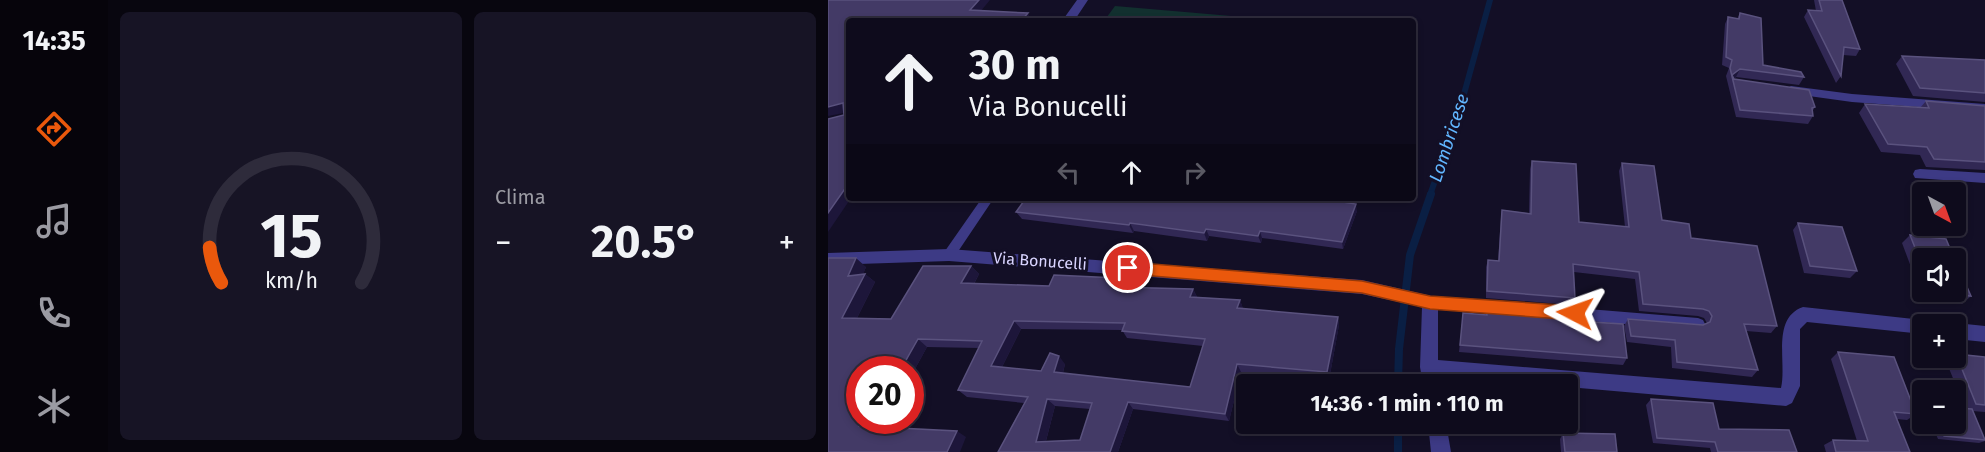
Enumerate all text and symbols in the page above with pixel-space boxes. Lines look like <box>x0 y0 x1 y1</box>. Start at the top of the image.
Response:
text: 14:35 <box>22 25 86 57</box>
text: 30 m <box>969 40 1061 90</box>
icon: ahead <box>870 42 948 120</box>
text: Via Bonucelli <box>969 91 1128 123</box>
water label: Lombricese <box>1424 91 1474 185</box>
icon: directions <box>33 108 75 150</box>
icon: left <box>1052 156 1085 189</box>
icon: ahead <box>1115 156 1148 189</box>
icon: right <box>1178 156 1211 189</box>
north arrow <box>1912 182 1966 236</box>
map controls <box>1912 182 1966 434</box>
text: Clima <box>495 185 546 209</box>
text: 15 <box>260 199 322 274</box>
icon: music <box>33 200 75 242</box>
text: 20.5° <box>591 215 699 269</box>
text: − <box>495 223 512 263</box>
text: + <box>779 223 795 263</box>
pin <box>1102 242 1153 293</box>
street label: Via Bonucelli <box>992 248 1088 274</box>
button: sound <box>1912 248 1966 302</box>
icon: arrive <box>1111 251 1144 284</box>
text: km/h <box>264 268 318 294</box>
position arrow <box>1543 281 1607 345</box>
icon: phone <box>33 292 75 334</box>
button: + <box>1912 314 1966 368</box>
speed limit sign: 20 <box>846 356 924 434</box>
button: − <box>1912 380 1966 434</box>
icon: climate <box>33 385 75 427</box>
text: 14:36 · 1 min · 110 m <box>1310 390 1504 417</box>

